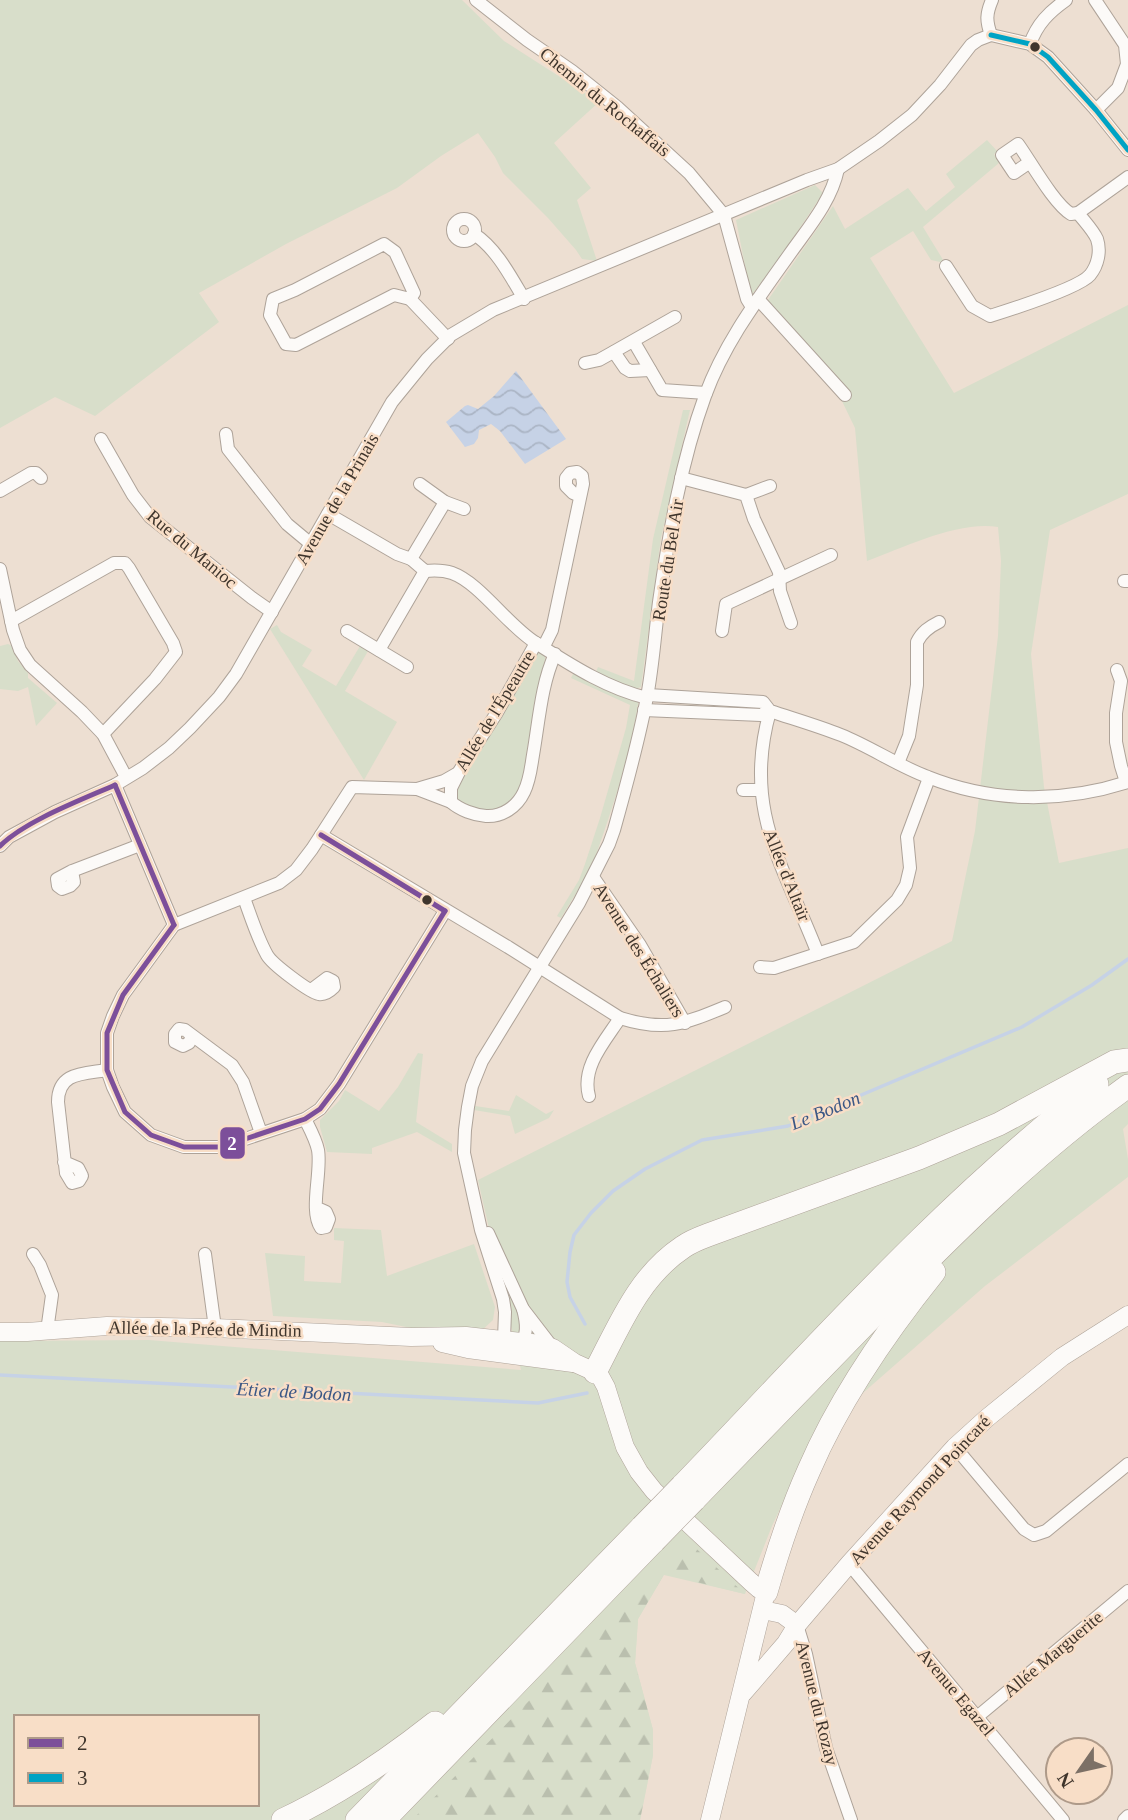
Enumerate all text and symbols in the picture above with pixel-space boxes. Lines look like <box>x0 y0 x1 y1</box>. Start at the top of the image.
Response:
unlabelled marker <box>1028 40 1042 54</box>
street label: Chemin du Rochaffais <box>536 43 674 161</box>
street label: Avenue de la Prinais <box>291 430 383 568</box>
street label: Route du Bel Air <box>649 498 687 622</box>
street label: Rue du Manioc <box>143 506 241 592</box>
street label: Allée de l'Épeautre <box>450 647 539 775</box>
street label: Allée d'Altaïr <box>759 826 815 924</box>
street label: Avenue des Échaliers <box>590 879 689 1021</box>
unlabelled marker <box>420 893 434 907</box>
water label: Le Bodon <box>786 1087 863 1134</box>
line badge: 2 <box>219 1126 246 1160</box>
text: 2 <box>227 1133 237 1154</box>
street label: Allée de la Prée de Mindin <box>108 1317 302 1341</box>
water label: Étier de Bodon <box>235 1378 352 1405</box>
street label: Avenue Raymond Poincaré <box>846 1411 994 1569</box>
street label: Allée Marguerite <box>999 1607 1107 1701</box>
street label: Avenue du Rozay <box>792 1639 842 1767</box>
street label: Avenue Egazel <box>914 1644 998 1740</box>
legend <box>14 1715 259 1806</box>
text: 2 <box>77 1731 88 1755</box>
north arrow <box>1044 1736 1114 1806</box>
text: 3 <box>77 1766 88 1790</box>
text: N <box>1053 1768 1078 1792</box>

